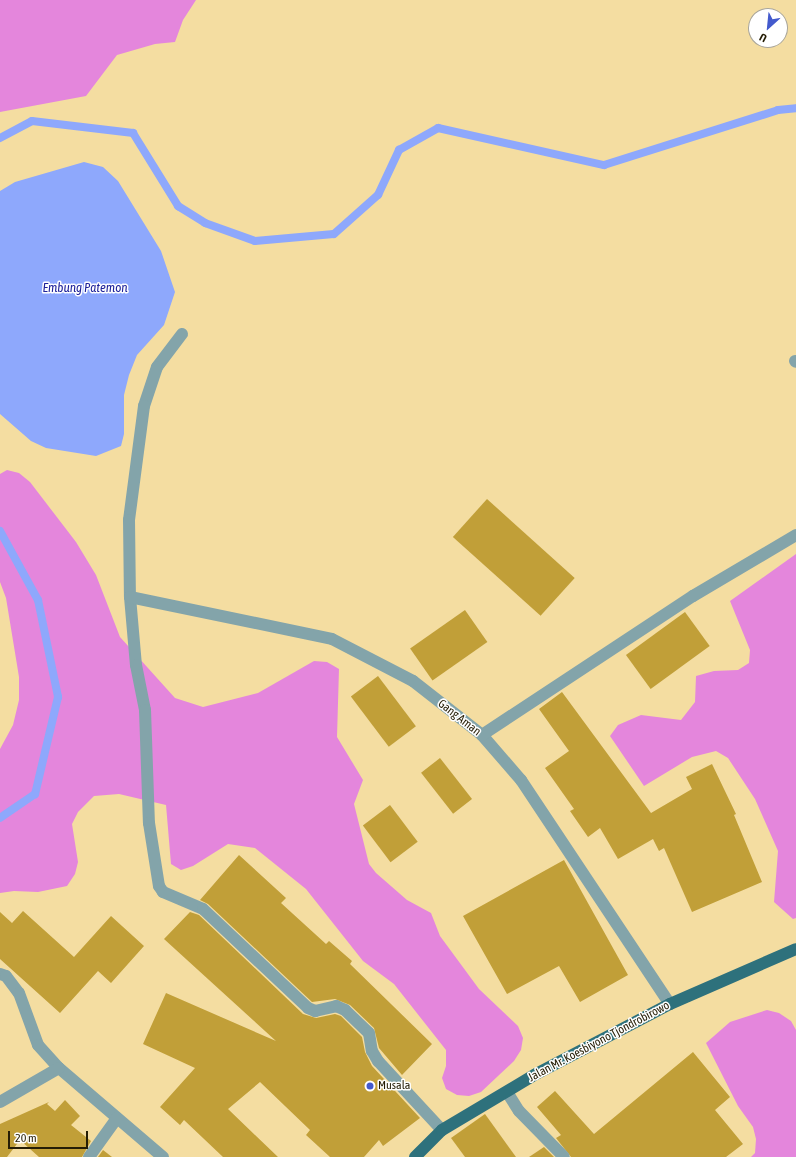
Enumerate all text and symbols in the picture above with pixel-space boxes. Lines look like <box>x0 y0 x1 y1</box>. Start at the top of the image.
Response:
north arrow <box>748 8 788 48</box>
text: U <box>757 31 769 45</box>
water label: Embung Patemon <box>42 280 128 296</box>
street label: Gang Aman <box>435 697 483 739</box>
street label: Jalan Mr. Koesbiyono Tjondrobirowo <box>526 999 672 1085</box>
place label: Musala <box>378 1079 410 1093</box>
marker: Musala <box>365 1081 375 1091</box>
scale bar <box>10 1123 90 1149</box>
text: 20 m <box>15 1131 37 1145</box>

